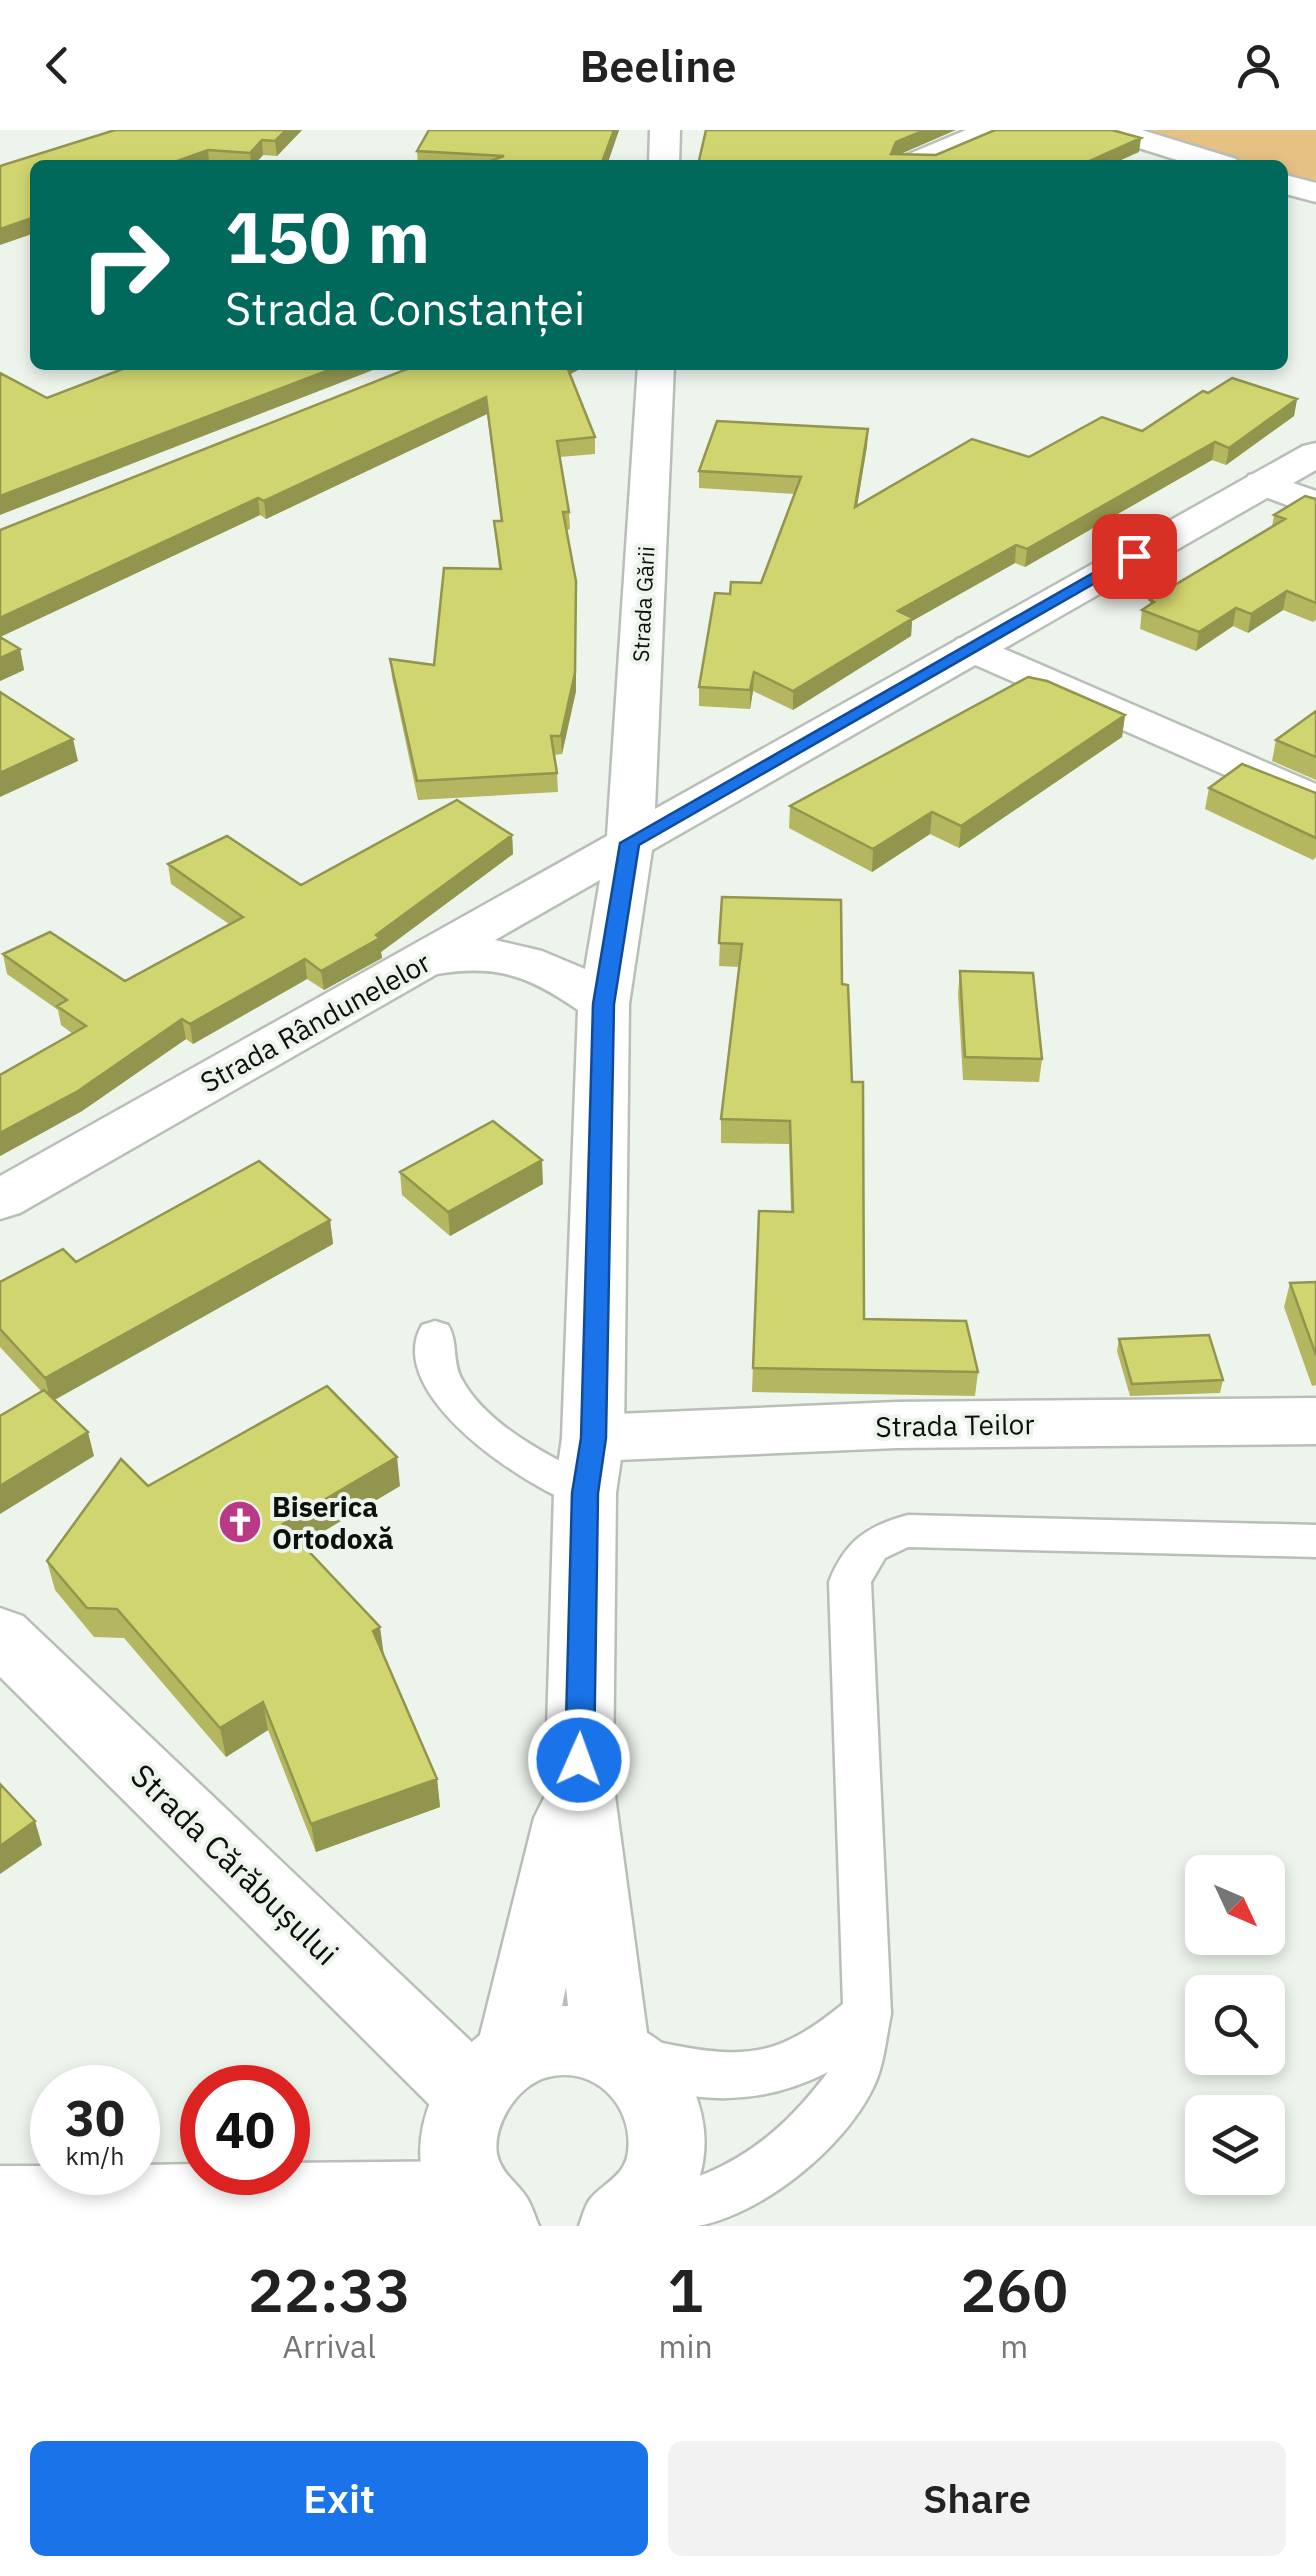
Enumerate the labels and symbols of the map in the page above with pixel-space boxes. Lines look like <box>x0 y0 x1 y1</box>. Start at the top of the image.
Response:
pin <box>1092 514 1177 599</box>
street label: Strada Gării <box>625 545 661 663</box>
street label: Strada Rândunelelor <box>193 943 437 1101</box>
street label: Strada Teilor <box>875 1405 1035 1445</box>
place label: Biserica Ortodoxă <box>272 1488 394 1557</box>
church icon: Biserica Ortodoxă <box>217 1499 263 1545</box>
position arrow <box>527 1708 631 1812</box>
street label: Strada Cărăbușului <box>122 1754 348 1974</box>
north arrow <box>1185 1855 1285 1955</box>
speed limit sign: 40 <box>180 2065 310 2195</box>

